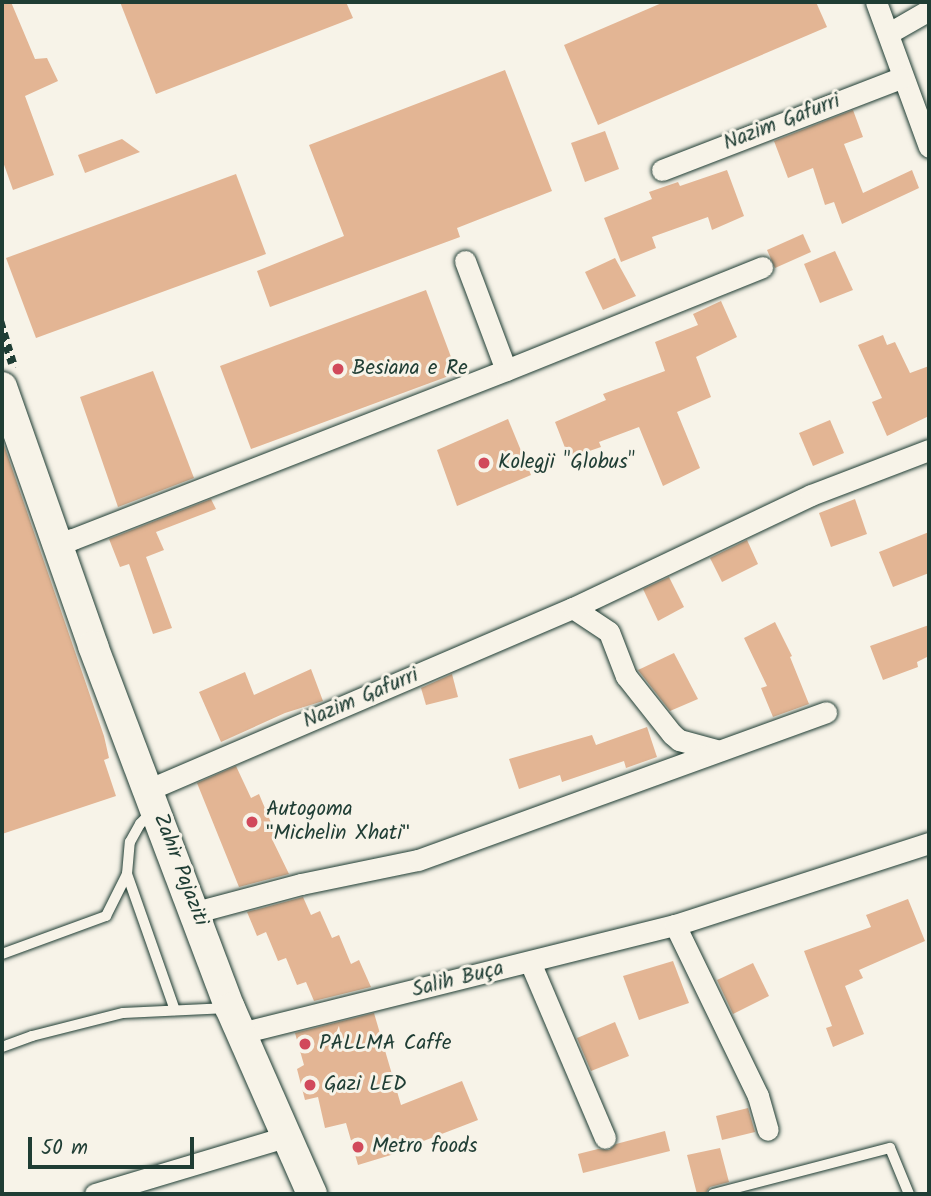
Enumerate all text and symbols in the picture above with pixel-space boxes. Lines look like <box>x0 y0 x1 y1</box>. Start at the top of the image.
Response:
street label: Nazim Gafurri <box>720 89 844 157</box>
place label: Besiana e Re <box>352 356 468 382</box>
marker: Besiana e Re <box>330 361 346 377</box>
place label: Kolegji "Globus" <box>498 450 635 476</box>
marker: Kolegji "Globus" <box>476 455 492 471</box>
street label: Nazim Gafurri <box>299 663 423 735</box>
place label: Autogoma ʺMichelin Xhatiʺ <box>266 797 410 847</box>
street label: Zahir Pajaziti <box>147 810 213 930</box>
marker: Autogoma ʺMichelin Xhatiʺ <box>244 814 260 830</box>
street label: Salih Buça <box>410 956 506 1004</box>
place label: PALLMA Caffe <box>319 1031 452 1057</box>
marker: PALLMA Caffe <box>297 1036 313 1052</box>
place label: Gazi LED <box>324 1072 407 1098</box>
marker: Gazi LED <box>302 1077 318 1093</box>
scale bar <box>32 1122 198 1166</box>
text: 50 m <box>41 1132 88 1165</box>
place label: Metro foods <box>372 1134 477 1160</box>
marker: Metro foods <box>350 1139 366 1155</box>

